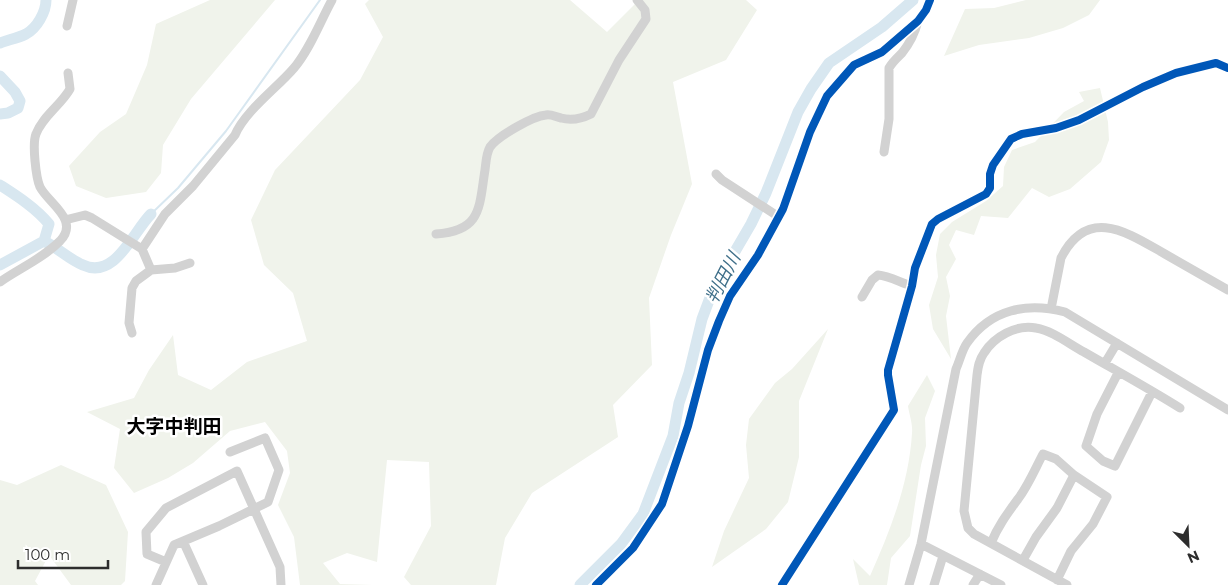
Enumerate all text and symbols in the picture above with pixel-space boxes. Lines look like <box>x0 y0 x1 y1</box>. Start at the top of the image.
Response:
water label: 判田川 <box>701 247 746 307</box>
district label: 大字中判田 <box>126 415 222 438</box>
north arrow <box>1163 520 1213 570</box>
scale bar <box>18 538 108 570</box>
text: 100 m <box>25 545 70 564</box>
text: N <box>1184 546 1202 567</box>

